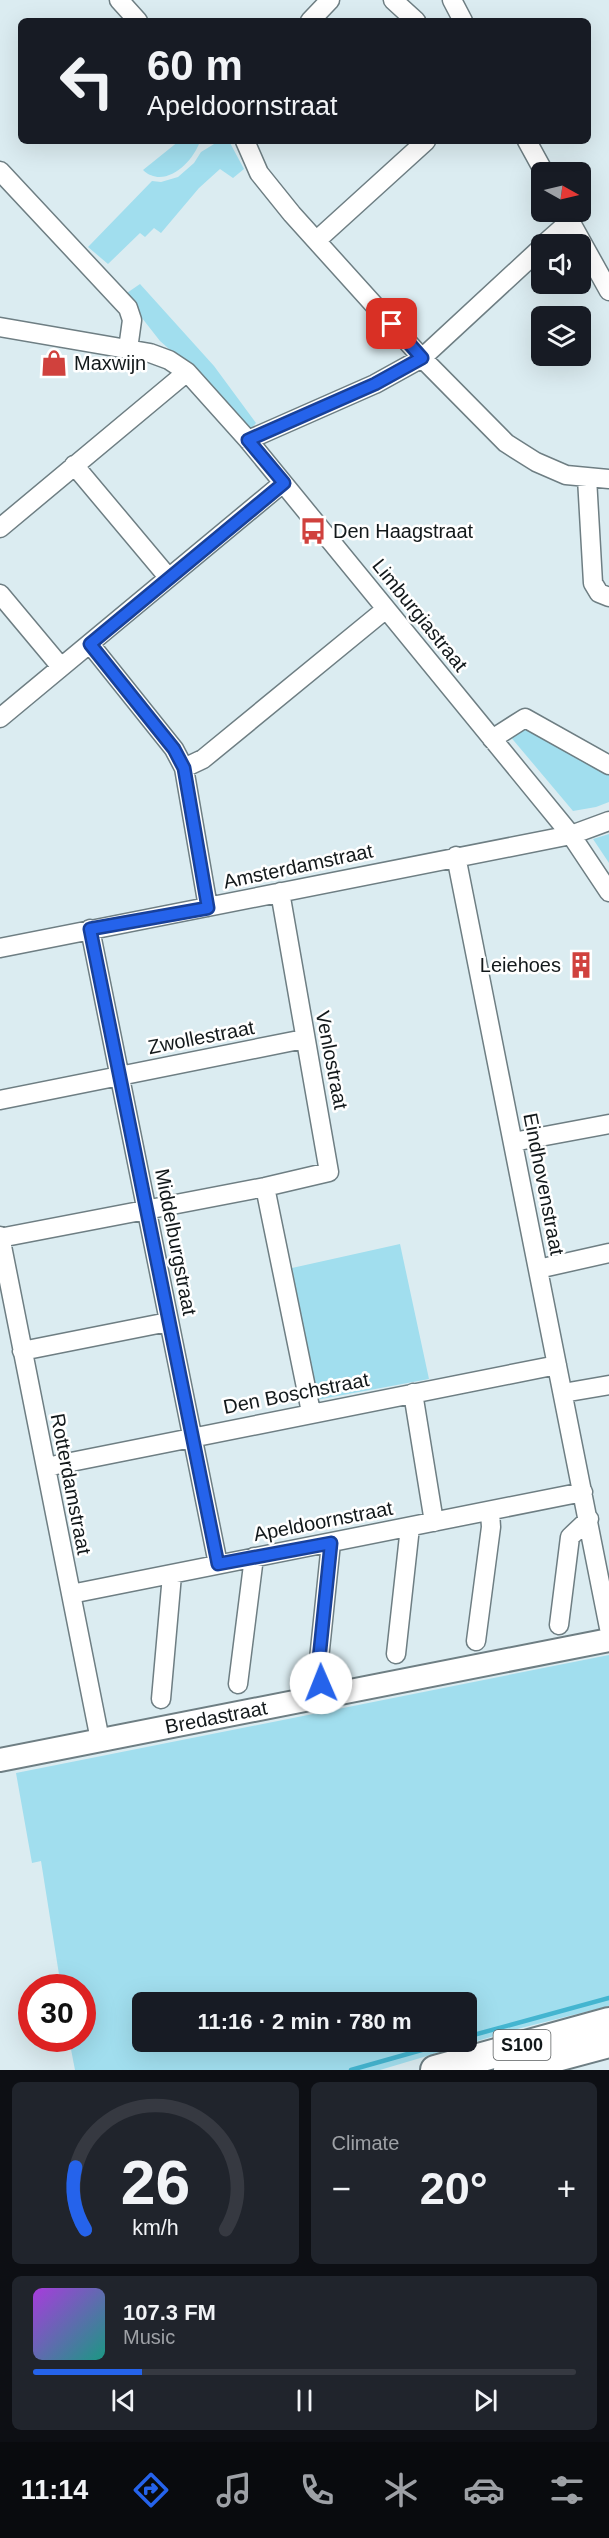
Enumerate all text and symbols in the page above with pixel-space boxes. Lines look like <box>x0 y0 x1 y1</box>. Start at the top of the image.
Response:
icon: left <box>48 42 126 120</box>
text: 60 m <box>147 42 243 89</box>
text: Apeldoornstraat <box>147 91 338 121</box>
north arrow <box>531 162 591 222</box>
map controls <box>531 162 591 366</box>
button: sound <box>531 234 591 294</box>
pin <box>366 298 417 349</box>
button: layers <box>531 306 591 366</box>
icon: arrive <box>375 307 408 340</box>
shop icon: Maxwijn <box>39 348 69 378</box>
place label: Maxwijn <box>74 352 146 374</box>
bus stop icon: Den Haagstraat <box>298 516 328 546</box>
place label: Den Haagstraat <box>333 520 474 542</box>
street label: Limburgiastraat <box>368 555 472 676</box>
street label: Amsterdamstraat <box>221 839 375 893</box>
building icon: Leiehoes <box>566 950 596 980</box>
place label: Leiehoes <box>480 954 561 976</box>
street label: Venlostraat <box>312 1009 352 1112</box>
street label: Zwollestraat <box>146 1016 256 1058</box>
street label: Eindhovenstraat <box>519 1111 569 1257</box>
street label: Middelburgstraat <box>151 1167 201 1318</box>
street label: Den Boschstraat <box>221 1368 371 1418</box>
street label: Rotterdamstraat <box>47 1412 96 1557</box>
street label: Apeldoornstraat <box>252 1497 395 1545</box>
position arrow <box>289 1651 353 1715</box>
street label: Bredastraat <box>163 1696 269 1738</box>
speed limit sign: 30 <box>18 1974 96 2052</box>
text: 11:16 · 2 min · 780 m <box>198 2009 412 2034</box>
road number: S100 <box>494 2030 550 2060</box>
text: Climate <box>332 2132 399 2154</box>
text: 26 <box>121 2148 190 2217</box>
text: 20° <box>420 2163 488 2214</box>
text: − <box>332 2170 351 2207</box>
text: + <box>557 2170 576 2207</box>
text: km/h <box>132 2216 178 2240</box>
text: 107.3 FM <box>123 2300 216 2325</box>
text: Music <box>123 2326 175 2348</box>
icon: previous <box>107 2384 140 2417</box>
icon: pause <box>288 2384 321 2417</box>
icon: next <box>469 2384 502 2417</box>
icon: directions <box>130 2469 172 2511</box>
icon: music <box>213 2469 255 2511</box>
icon: phone <box>296 2469 338 2511</box>
icon: climate <box>380 2469 422 2511</box>
icon: car <box>463 2469 505 2511</box>
icon: filters <box>546 2469 588 2511</box>
text: 11:14 <box>21 2475 88 2505</box>

